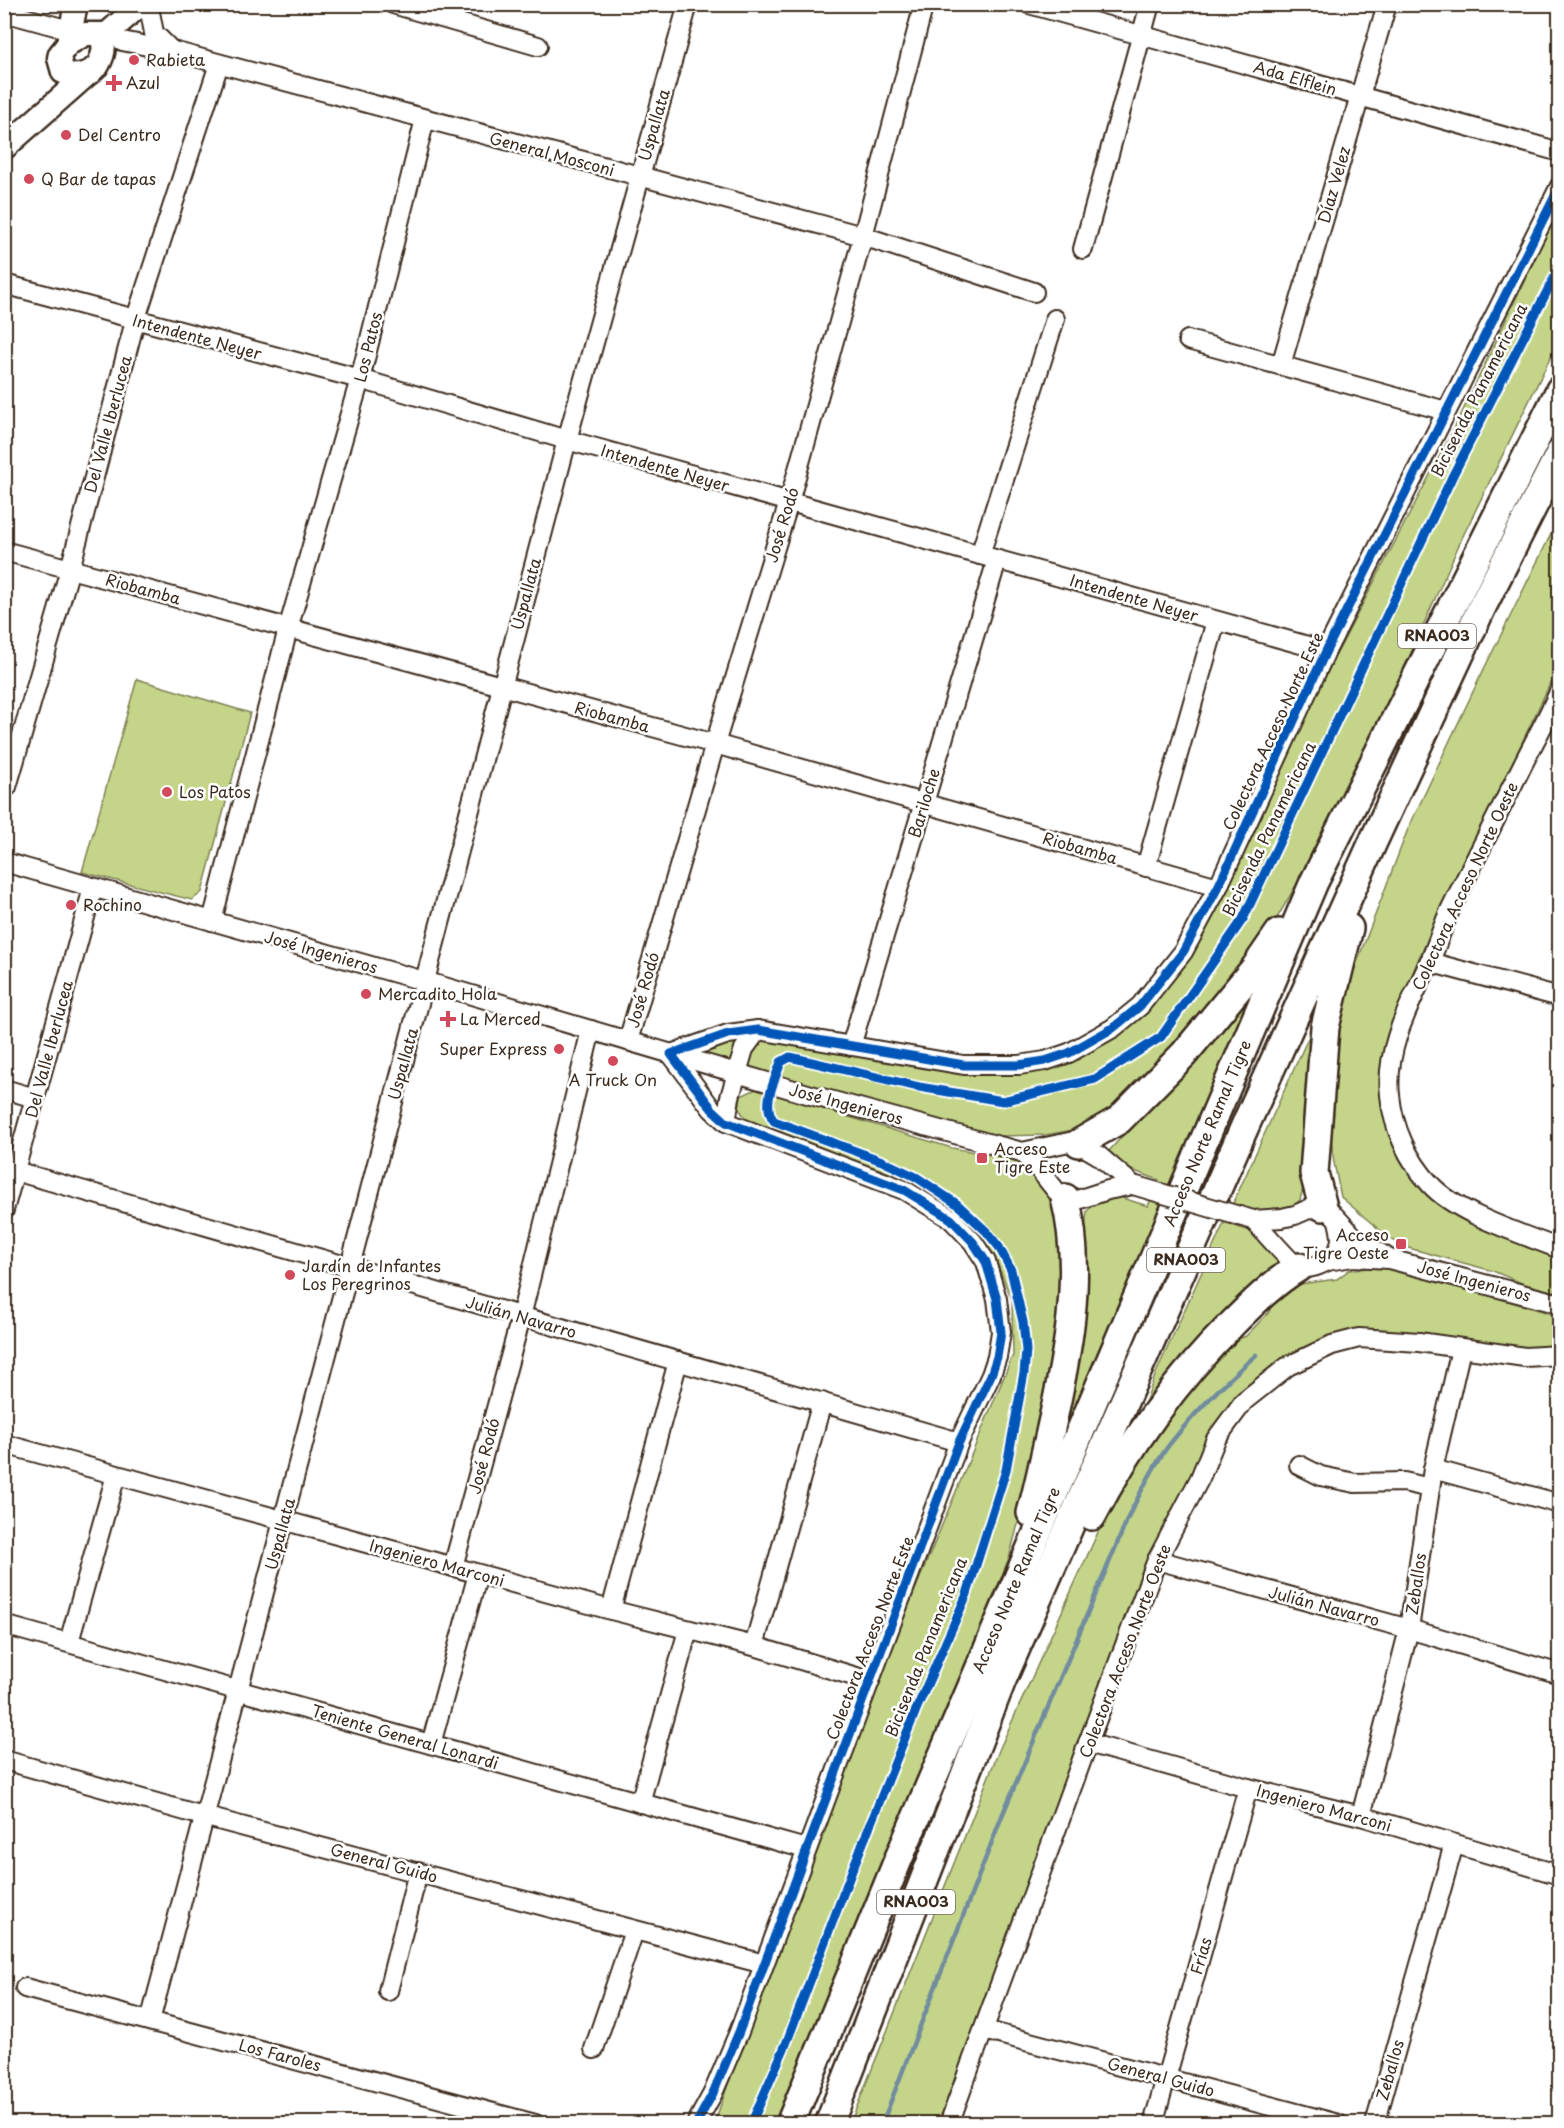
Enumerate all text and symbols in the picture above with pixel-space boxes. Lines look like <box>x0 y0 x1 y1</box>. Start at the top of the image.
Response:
place label: Rabieta <box>146 47 205 71</box>
marker: Rabieta <box>127 53 141 67</box>
street label: Ada Elflein <box>1251 54 1340 100</box>
place label: Azul <box>126 70 160 94</box>
marker: Azul <box>107 76 121 90</box>
street label: Uspallata <box>631 86 675 164</box>
place label: Del Centro <box>78 122 161 146</box>
street label: General Mosconi <box>487 125 617 181</box>
marker: Del Centro <box>59 128 73 142</box>
street label: Díaz Velez <box>1311 143 1356 226</box>
place label: Q Bar de tapas <box>41 166 156 190</box>
marker: Q Bar de tapas <box>22 172 36 186</box>
street label: Bicisenda Panamericana <box>1424 299 1532 480</box>
street label: Intendente Neyer <box>130 307 265 365</box>
street label: Los Patos <box>347 309 387 384</box>
street label: Del Valle Iberlucea <box>77 352 137 495</box>
street label: Intendente Neyer <box>598 437 733 497</box>
street label: José Rodó <box>758 484 804 565</box>
street label: Uspallata <box>504 555 546 633</box>
street label: Riobamba <box>103 566 184 610</box>
street label: Intendente Neyer <box>1067 567 1202 627</box>
road number: RNA003 <box>1398 624 1476 648</box>
street label: Colectora Acceso Norte Este <box>1215 627 1329 834</box>
street label: Riobamba <box>572 694 653 738</box>
street label: Bicisenda Panamericana <box>1215 737 1321 920</box>
street label: Bariloche <box>901 765 945 840</box>
street label: Colectora Acceso Norte Oeste <box>1405 777 1523 994</box>
place label: Los Patos <box>179 779 251 803</box>
marker: Los Patos <box>160 785 174 799</box>
street label: Riobamba <box>1040 825 1121 869</box>
place label: Rochino <box>83 892 142 916</box>
marker: Rochino <box>64 898 78 912</box>
street label: José Ingenieros <box>262 923 381 979</box>
street label: José Rodó <box>620 949 664 1030</box>
street label: Del Valle Iberlucea <box>18 977 78 1120</box>
place label: Mercadito Hola <box>378 981 497 1005</box>
marker: Mercadito Hola <box>359 987 373 1001</box>
place label: La Merced <box>460 1006 541 1030</box>
marker: La Merced <box>441 1012 455 1026</box>
street label: Uspallata <box>381 1025 423 1103</box>
place label: Super Express <box>439 1036 547 1060</box>
street label: Acceso Norte Ramal Tigre <box>1156 1036 1256 1229</box>
marker: Super Express <box>552 1042 566 1056</box>
marker: A Truck On <box>606 1054 620 1068</box>
place label: A Truck On <box>569 1067 657 1091</box>
street label: José Ingenieros <box>787 1076 906 1130</box>
place label: Acceso Tigre Este <box>994 1136 1070 1178</box>
marker: Acceso Tigre Este <box>975 1151 989 1165</box>
place label: Acceso Tigre Oeste <box>1303 1222 1389 1264</box>
marker: Acceso Tigre Oeste <box>1394 1237 1408 1251</box>
road number: RNA003 <box>1147 1248 1225 1272</box>
place label: Jardín de Infantes Los Peregrinos <box>302 1253 441 1295</box>
street label: José Ingenieros <box>1415 1253 1534 1307</box>
marker: Jardín de Infantes Los Peregrinos <box>283 1268 297 1282</box>
street label: Julián Navarro <box>463 1289 580 1343</box>
street label: José Rodó <box>461 1415 505 1496</box>
street label: Acceso Norte Ramal Tigre <box>965 1483 1065 1676</box>
street label: Uspallata <box>258 1495 300 1573</box>
street label: Ingeniero Marconi <box>367 1532 508 1592</box>
street label: Colectora Acceso Norte Este <box>819 1532 919 1743</box>
street label: Colectora Acceso Norte Oeste <box>1072 1540 1176 1761</box>
street label: Zeballos <box>1399 1551 1431 1616</box>
street label: Bicisenda Panamericana <box>878 1553 972 1740</box>
street label: Julián Navarro <box>1266 1579 1383 1631</box>
street label: Teniente General Lonardi <box>309 1698 502 1774</box>
street label: Ingeniero Marconi <box>1254 1777 1395 1837</box>
street label: General Guido <box>328 1836 441 1888</box>
road number: RNA003 <box>877 1890 955 1914</box>
street label: Frías <box>1183 1934 1217 1977</box>
street label: Los Faroles <box>236 2032 324 2077</box>
street label: Zeballos <box>1369 2037 1409 2103</box>
street label: General Guido <box>1105 2050 1218 2102</box>

